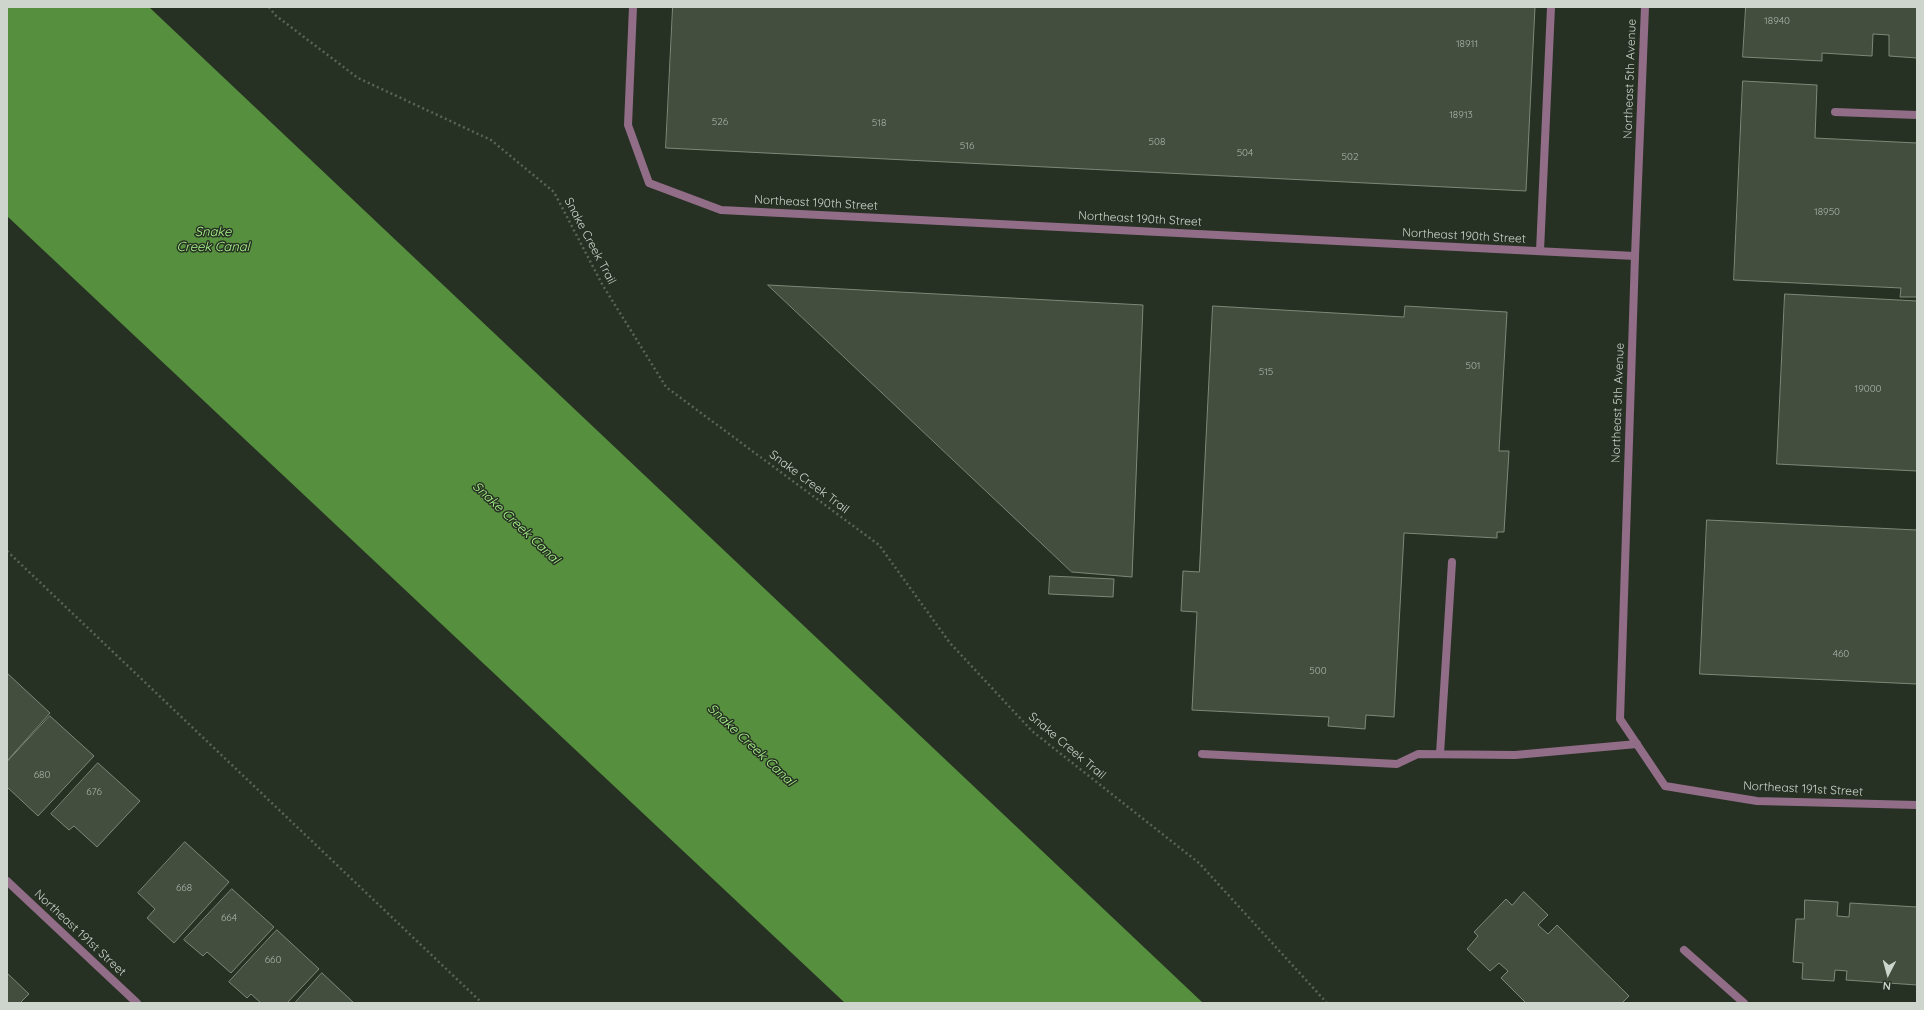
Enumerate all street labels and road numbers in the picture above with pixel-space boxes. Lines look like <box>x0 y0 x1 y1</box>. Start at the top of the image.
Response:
street label: Northeast 5th Avenue <box>1621 19 1639 139</box>
street label: Northeast 190th Street <box>754 193 878 213</box>
street label: Snake Creek Trail <box>561 195 619 287</box>
street label: Northeast 190th Street <box>1078 209 1202 229</box>
street label: Northeast 190th Street <box>1402 226 1526 246</box>
street label: Northeast 5th Avenue <box>1609 343 1627 463</box>
street label: Snake Creek Trail <box>766 447 852 517</box>
street label: Snake Creek Trail <box>1026 710 1108 782</box>
street label: Northeast 191st Street <box>1743 779 1863 799</box>
street label: Northeast 191st Street <box>31 887 129 979</box>

